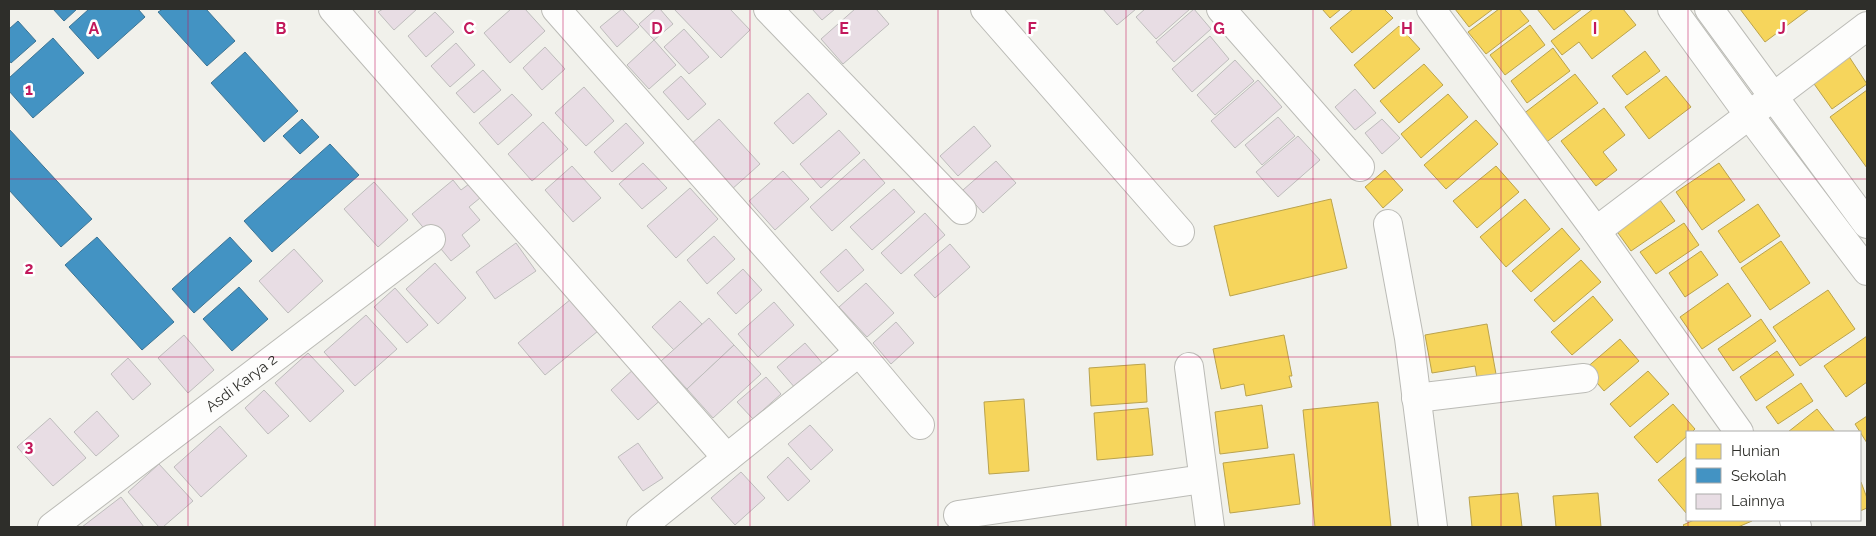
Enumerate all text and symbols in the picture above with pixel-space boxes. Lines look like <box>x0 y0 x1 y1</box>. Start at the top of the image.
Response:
text: A <box>89 19 100 38</box>
text: B <box>276 19 287 38</box>
text: C <box>464 19 475 38</box>
text: D <box>651 19 663 38</box>
text: E <box>839 19 849 38</box>
text: F <box>1027 19 1037 38</box>
text: G <box>1213 19 1225 38</box>
text: H <box>1401 19 1413 38</box>
text: I <box>1593 19 1597 38</box>
text: J <box>1778 19 1786 38</box>
text: 1 <box>25 80 33 99</box>
text: 2 <box>24 259 34 278</box>
street label: Asdi Karya 2 <box>202 350 281 416</box>
legend <box>1686 431 1861 521</box>
text: 3 <box>25 437 34 456</box>
text: Hunian <box>1731 442 1780 460</box>
text: Sekolah <box>1731 467 1786 485</box>
text: Lainnya <box>1731 492 1785 510</box>

